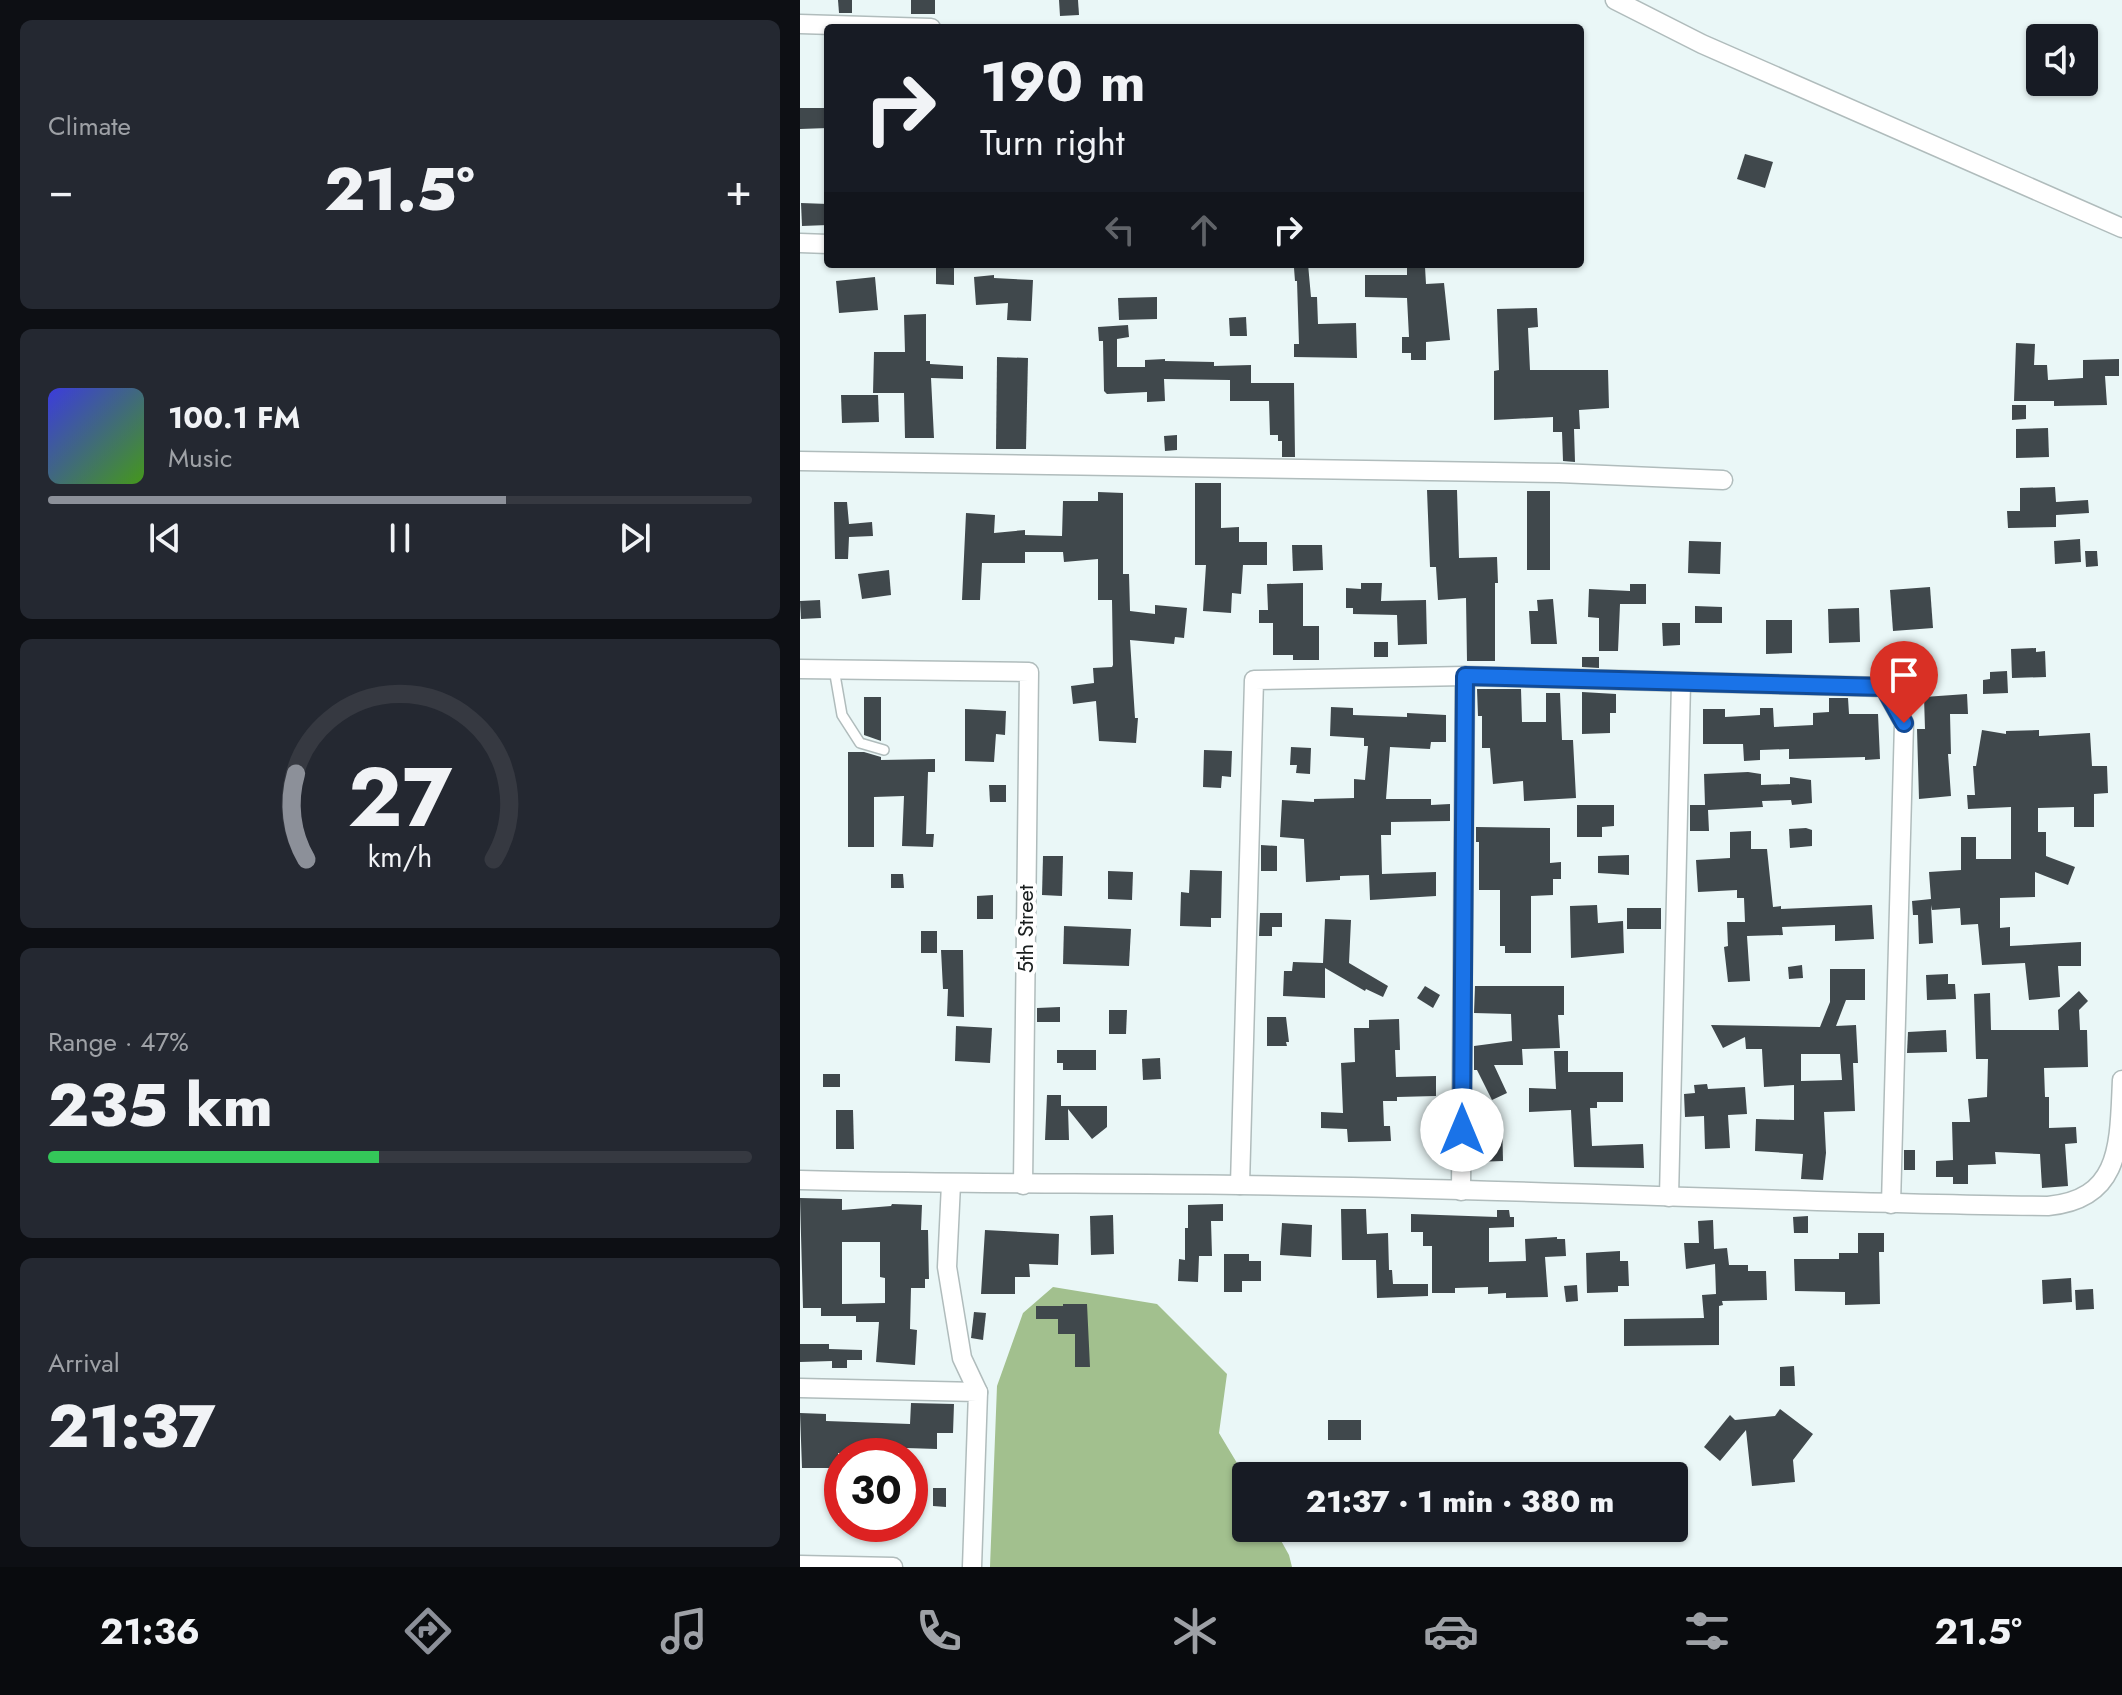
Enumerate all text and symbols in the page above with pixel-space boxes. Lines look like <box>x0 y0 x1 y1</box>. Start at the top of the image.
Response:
map controls <box>2026 24 2098 96</box>
button: sound <box>2026 24 2098 96</box>
text: 190 m <box>980 41 1146 122</box>
icon: right <box>848 56 952 160</box>
text: Climate <box>48 107 131 145</box>
text: Turn right <box>980 116 1125 168</box>
text: 21.5° <box>324 146 475 233</box>
text: − <box>48 158 74 222</box>
text: + <box>725 158 752 222</box>
icon: left <box>1098 208 1142 252</box>
icon: ahead <box>1182 208 1226 252</box>
icon: right <box>1266 208 1310 252</box>
text: 100.1 FM <box>168 396 300 439</box>
text: Music <box>168 439 232 477</box>
icon: previous <box>143 516 187 560</box>
icon: pause <box>378 516 422 560</box>
icon: next <box>613 516 657 560</box>
pin <box>1870 641 1938 723</box>
icon: arrive <box>1882 653 1926 697</box>
text: 27 <box>348 736 452 856</box>
text: km/h <box>368 836 432 878</box>
street label: 5th Street <box>1009 884 1041 973</box>
text: Range · 47% <box>48 1023 189 1061</box>
text: 235 km <box>48 1062 273 1149</box>
position arrow <box>1420 1088 1504 1172</box>
text: Arrival <box>48 1344 120 1382</box>
text: 21:37 <box>48 1383 216 1470</box>
speed limit sign: 30 <box>824 1438 928 1542</box>
text: 21:37 · 1 min · 380 m <box>1306 1480 1614 1523</box>
icon: directions <box>400 1603 456 1659</box>
icon: music <box>656 1603 712 1659</box>
icon: phone <box>911 1603 967 1659</box>
icon: climate <box>1167 1603 1223 1659</box>
icon: car <box>1423 1603 1479 1659</box>
icon: filters <box>1679 1603 1735 1659</box>
text: 21:36 <box>100 1605 200 1657</box>
text: 21.5° <box>1935 1605 2022 1657</box>

